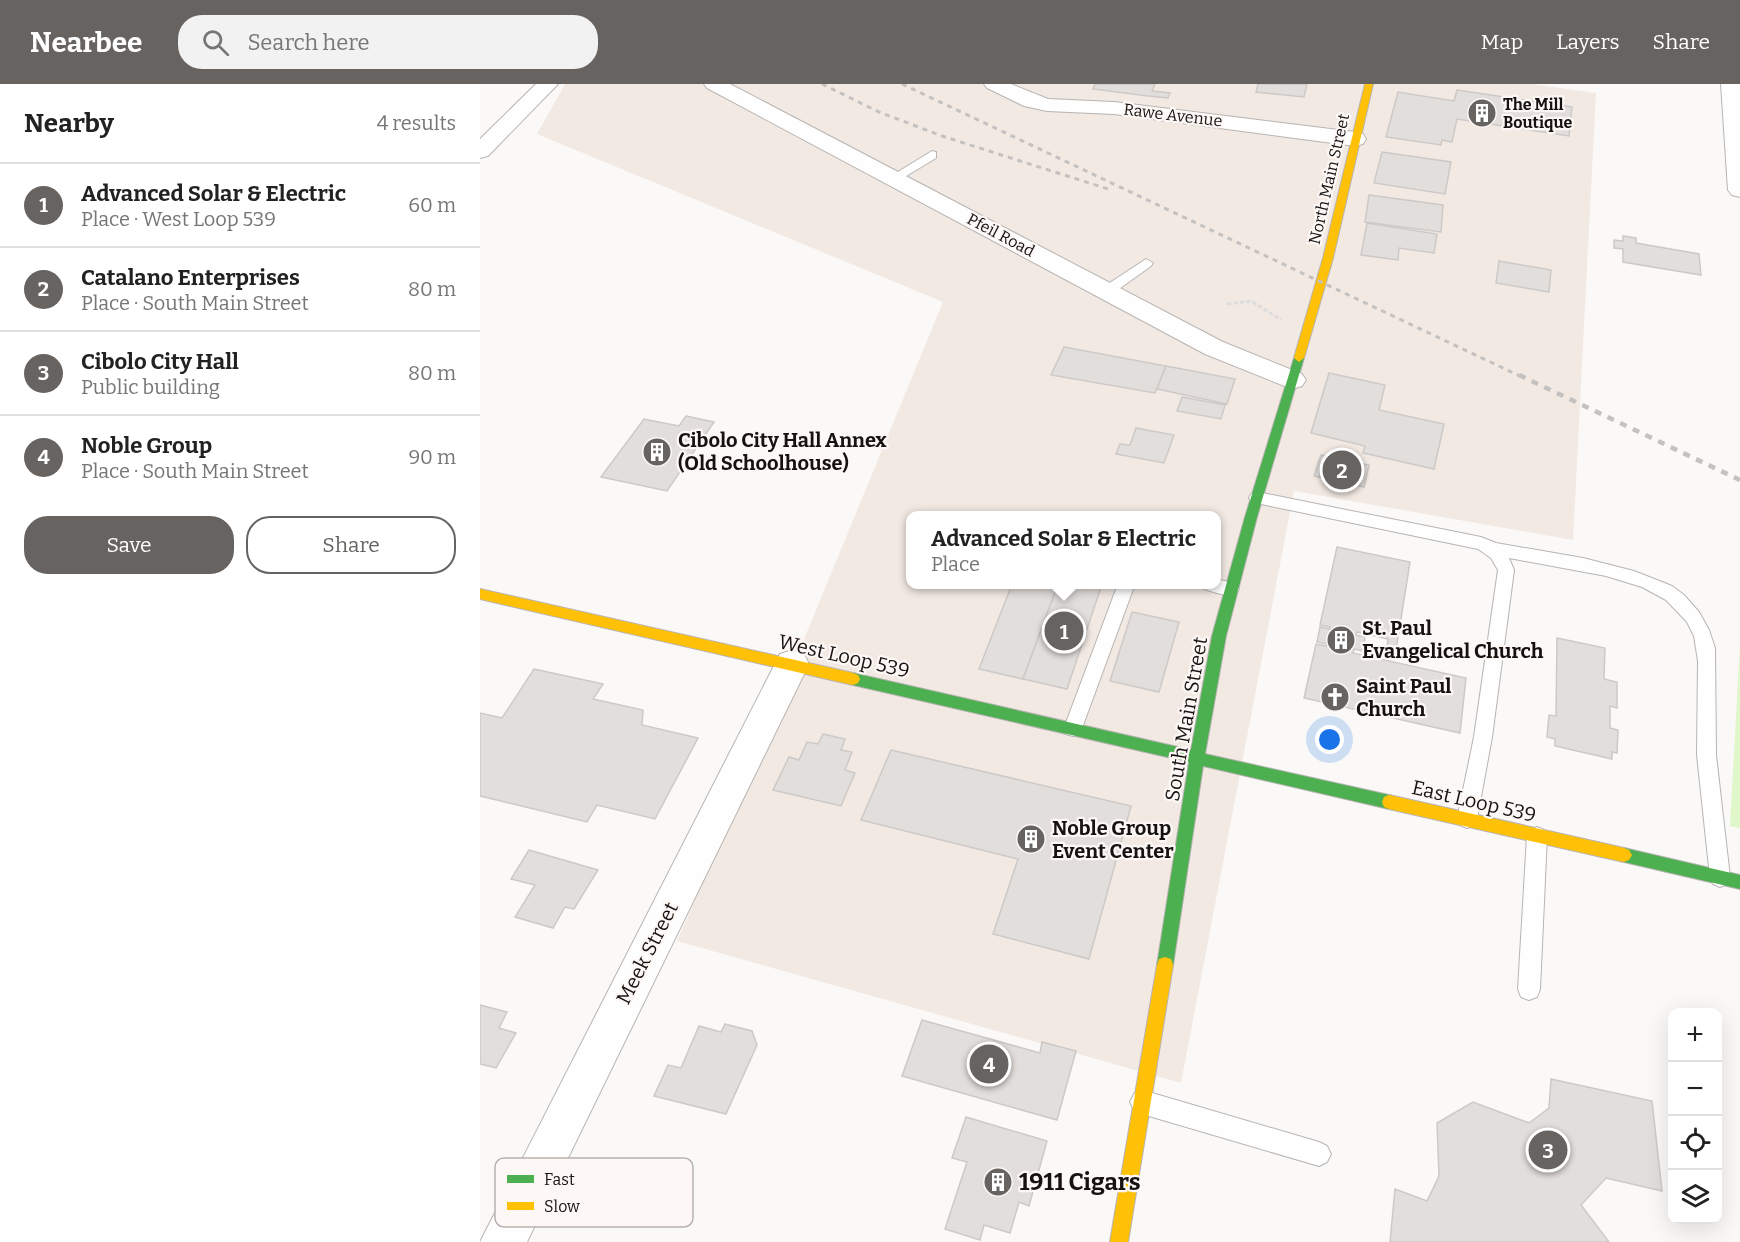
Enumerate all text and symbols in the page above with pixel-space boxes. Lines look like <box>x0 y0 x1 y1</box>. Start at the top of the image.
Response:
search box <box>178 15 598 69</box>
text: Nearbee <box>30 26 142 59</box>
icon: search <box>199 26 232 59</box>
text: Search here <box>247 29 370 56</box>
text: Map <box>1481 29 1523 55</box>
text: Layers <box>1556 29 1620 55</box>
text: Share <box>1653 29 1710 55</box>
place label: The Mill Boutique <box>1503 95 1573 132</box>
building icon: The Mill Boutique <box>1466 97 1498 129</box>
street label: Rawe Avenue <box>1123 100 1223 130</box>
text: Nearby <box>24 108 114 139</box>
text: 4 results <box>377 111 456 135</box>
street label: North Main Street <box>1305 112 1353 246</box>
text: Advanced Solar & Electric <box>81 180 346 207</box>
text: 1 <box>39 193 48 217</box>
text: 60 m <box>408 193 456 217</box>
text: Place · West Loop 539 <box>81 207 276 231</box>
street label: Pfeil Road <box>964 209 1038 261</box>
text: Catalano Enterprises <box>81 264 300 291</box>
text: 2 <box>38 277 49 301</box>
text: 80 m <box>408 277 456 301</box>
text: Place · South Main Street <box>81 291 309 315</box>
text: Cibolo City Hall <box>81 348 239 375</box>
text: 3 <box>38 361 49 385</box>
text: 80 m <box>408 361 456 385</box>
text: Public building <box>81 375 220 399</box>
place label: Cibolo City Hall Annex (Old Schoolhouse) <box>678 428 887 475</box>
text: Noble Group <box>81 432 212 459</box>
building icon: Cibolo City Hall Annex (Old Schoolhouse) <box>641 436 673 468</box>
text: 4 <box>37 445 50 469</box>
text: 90 m <box>408 445 456 469</box>
pin: 2 <box>1322 448 1362 492</box>
text: Place · South Main Street <box>81 459 309 483</box>
popup <box>906 511 1221 589</box>
button: Save <box>24 516 234 574</box>
button: Share <box>246 516 456 574</box>
text: Advanced Solar & Electric <box>931 525 1196 552</box>
text: Place <box>931 552 980 576</box>
pin: 1 <box>1044 608 1084 654</box>
place label: St. Paul Evangelical Church <box>1362 616 1544 663</box>
building icon: St. Paul Evangelical Church <box>1325 624 1357 656</box>
street label: West Loop 539 <box>776 629 912 683</box>
street label: South Main Street <box>1160 635 1212 803</box>
place label: Saint Paul Church <box>1356 674 1452 721</box>
church icon: Saint Paul Church <box>1319 681 1351 713</box>
your location <box>1315 725 1344 754</box>
street label: East Loop 539 <box>1410 775 1538 827</box>
place label: Noble Group Event Center <box>1052 816 1174 863</box>
building icon: Noble Group Event Center <box>1015 823 1047 855</box>
street label: Meek Street <box>611 898 683 1008</box>
map controls <box>1668 1008 1722 1224</box>
button: + <box>1668 1008 1722 1062</box>
pin: 4 <box>970 1042 1008 1086</box>
button: − <box>1668 1062 1722 1116</box>
button: locate <box>1668 1116 1722 1170</box>
pin: 3 <box>1528 1128 1568 1172</box>
legend <box>495 1158 693 1227</box>
building icon: 1911 Cigars <box>982 1166 1014 1198</box>
place label: 1911 Cigars <box>1019 1168 1141 1196</box>
text: Fast <box>544 1170 575 1189</box>
button: layers <box>1668 1170 1722 1224</box>
text: Slow <box>544 1197 580 1216</box>

